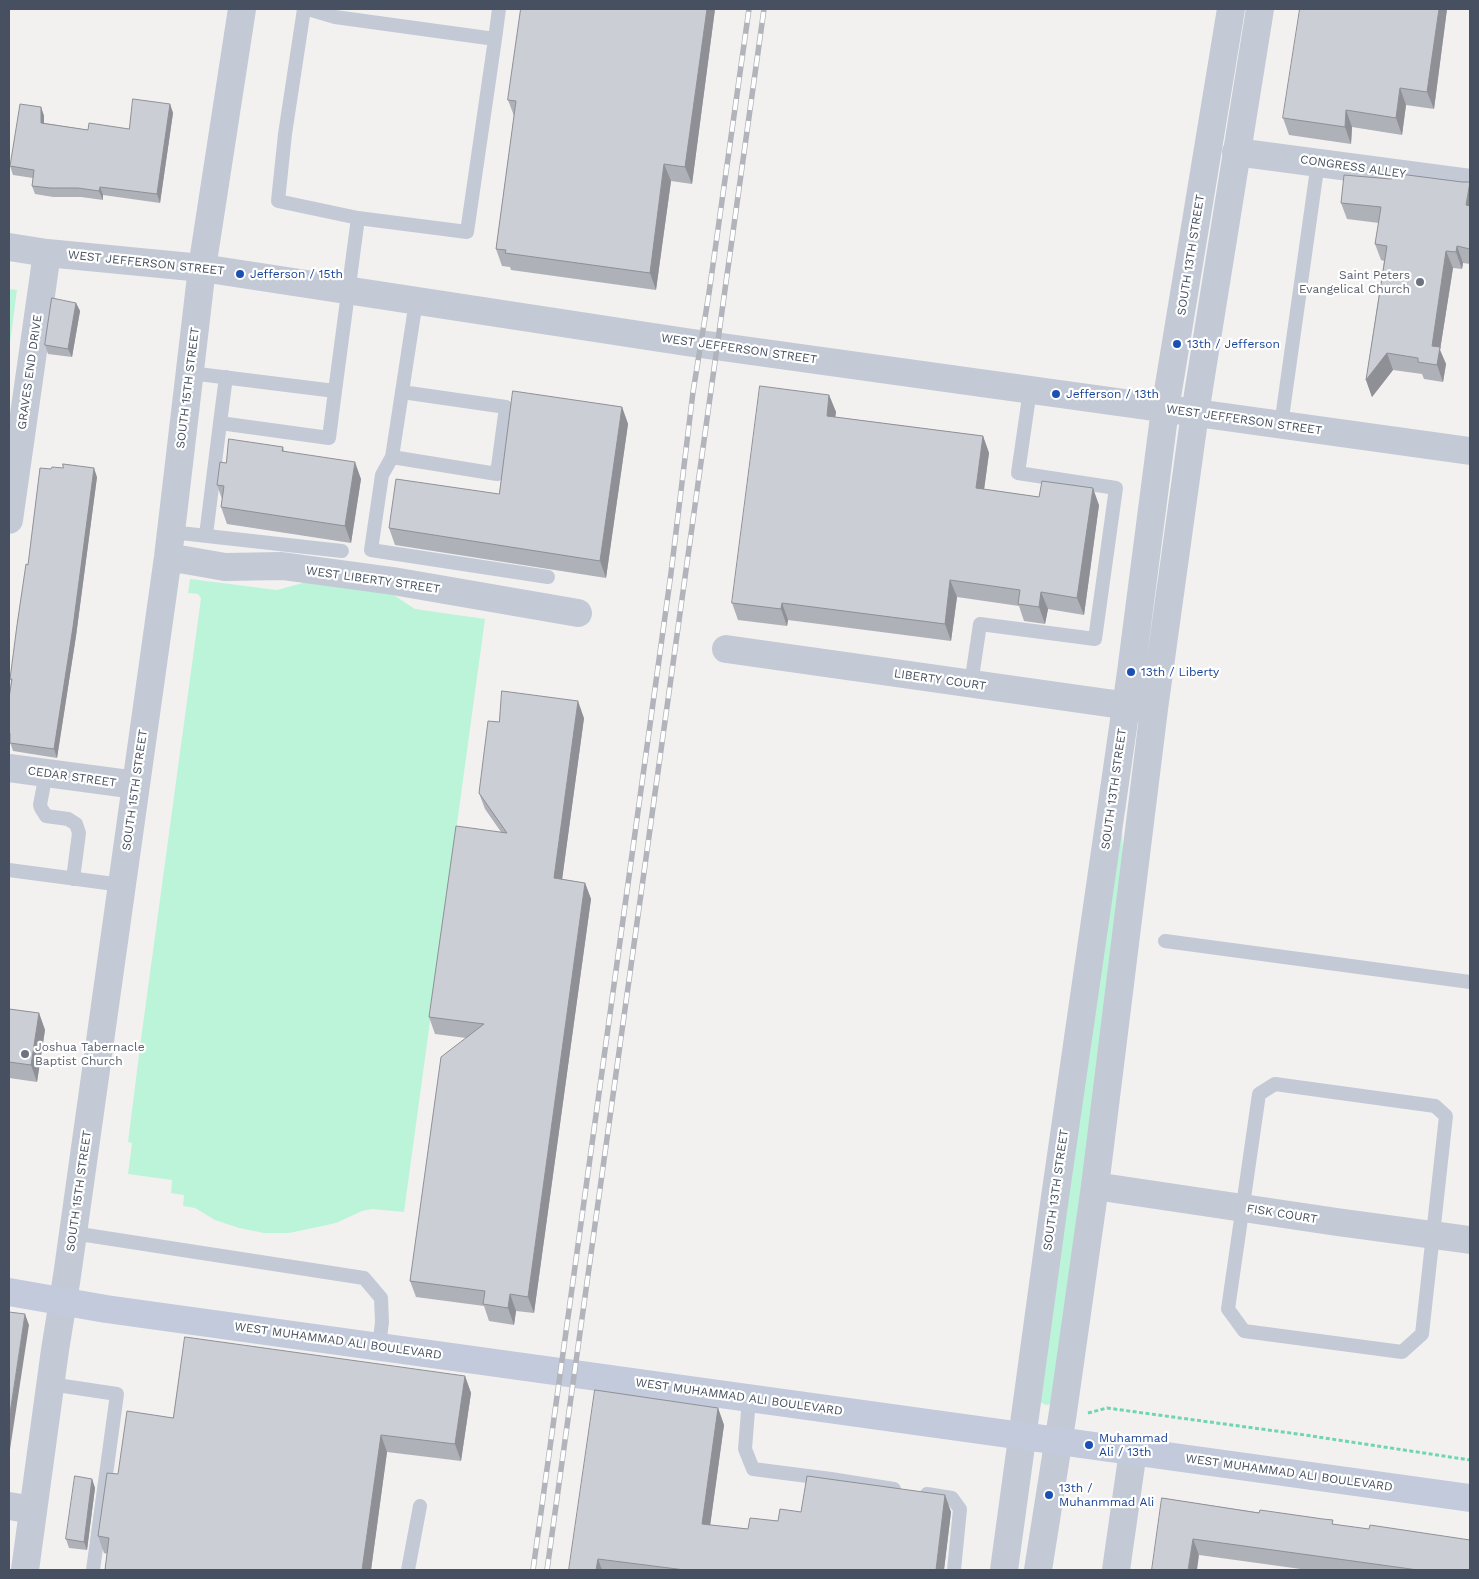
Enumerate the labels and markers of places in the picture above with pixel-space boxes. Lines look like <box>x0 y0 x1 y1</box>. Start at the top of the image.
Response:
place label: Jefferson / 15th <box>250 267 343 281</box>
marker: Jefferson / 15th <box>234 268 246 280</box>
place label: Saint Peters Evangelical Church <box>1299 268 1410 296</box>
marker: Saint Peters Evangelical Church <box>1414 276 1426 288</box>
place label: 13th / Jefferson <box>1187 337 1280 351</box>
marker: 13th / Jefferson <box>1171 338 1183 350</box>
place label: Jefferson / 13th <box>1066 387 1159 401</box>
marker: Jefferson / 13th <box>1050 388 1062 400</box>
place label: 13th / Liberty <box>1141 665 1219 679</box>
marker: 13th / Liberty <box>1125 666 1137 678</box>
place label: Joshua Tabernacle Baptist Church <box>35 1040 145 1068</box>
marker: Joshua Tabernacle Baptist Church <box>19 1048 31 1060</box>
place label: Muhammad Ali / 13th <box>1099 1431 1168 1459</box>
marker: Muhammad Ali / 13th <box>1083 1439 1095 1451</box>
place label: 13th / Muhanmmad Ali <box>1059 1481 1154 1509</box>
marker: 13th / Muhanmmad Ali <box>1043 1489 1055 1501</box>

